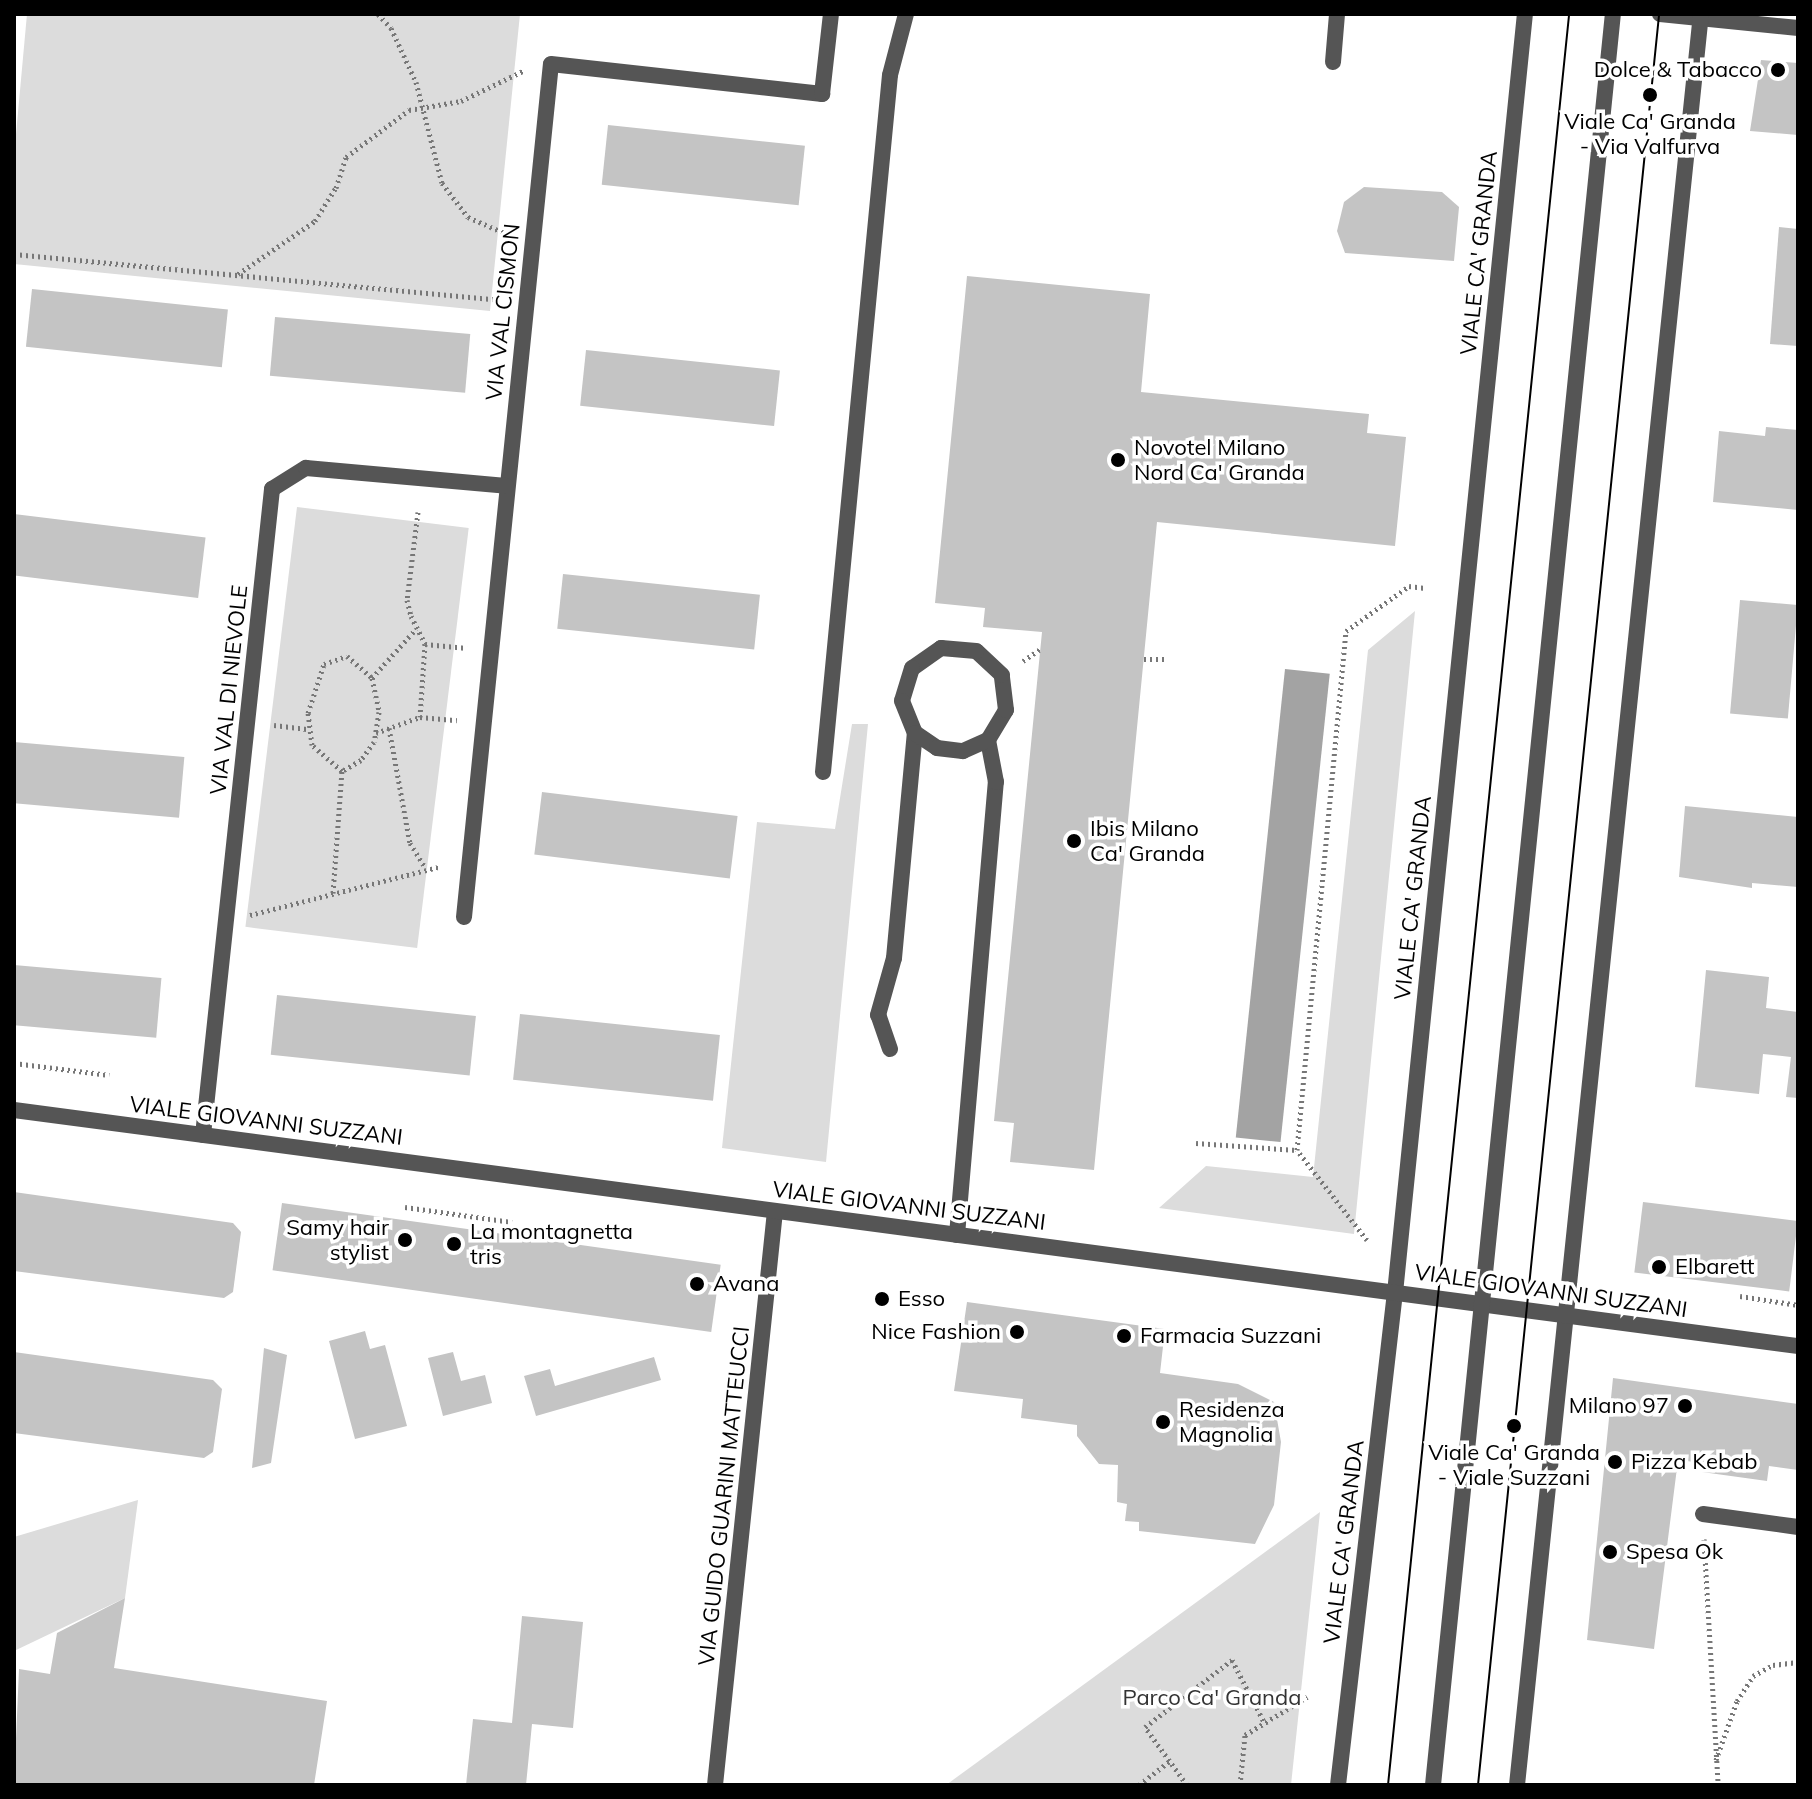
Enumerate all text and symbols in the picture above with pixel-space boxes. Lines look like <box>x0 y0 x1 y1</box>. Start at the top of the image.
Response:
place label: Dolce & Tabacco <box>1594 57 1762 83</box>
marker: Dolce & Tabacco <box>1769 61 1787 79</box>
marker: Viale Ca' Granda - Via Valfurva <box>1641 86 1659 104</box>
place label: Viale Ca' Granda - Via Valfurva <box>1564 108 1736 160</box>
street label: VIALE CA' GRANDA <box>1455 150 1503 356</box>
street label: VIA VAL CISMON <box>481 222 525 402</box>
place label: Novotel Milano Nord Ca' Granda <box>1134 434 1305 486</box>
marker: Novotel Milano Nord Ca' Granda <box>1109 451 1127 469</box>
street label: VIA VAL DI NIEVOLE <box>205 584 253 796</box>
street label: VIALE CA' GRANDA <box>1389 795 1437 1001</box>
place label: Ibis Milano Ca' Granda <box>1090 815 1205 866</box>
marker: Ibis Milano Ca' Granda <box>1065 832 1083 850</box>
street label: VIALE GIOVANNI SUZZANI <box>128 1091 404 1151</box>
street label: VIALE GIOVANNI SUZZANI <box>771 1176 1047 1236</box>
place label: Samy hair stylist <box>286 1214 389 1266</box>
place label: La montagnetta tris <box>470 1218 633 1270</box>
marker: Samy hair stylist <box>396 1231 414 1249</box>
marker: La montagnetta tris <box>445 1235 463 1253</box>
place label: Elbarett <box>1675 1254 1754 1280</box>
marker: Elbarett <box>1650 1258 1668 1276</box>
street label: VIALE GIOVANNI SUZZANI <box>1413 1259 1689 1323</box>
place label: Avana <box>713 1271 779 1297</box>
marker: Avana <box>688 1275 706 1293</box>
place label: Esso <box>898 1286 945 1312</box>
marker: Esso <box>873 1290 891 1308</box>
place label: Nice Fashion <box>871 1319 1001 1345</box>
marker: Nice Fashion <box>1008 1323 1026 1341</box>
place label: Farmacia Suzzani <box>1140 1323 1321 1349</box>
street label: VIA GUIDO GUARINI MATTEUCCI <box>693 1325 755 1667</box>
marker: Farmacia Suzzani <box>1115 1327 1133 1345</box>
place label: Milano 97 <box>1569 1393 1669 1419</box>
place label: Residenza Magnolia <box>1179 1396 1285 1448</box>
marker: Milano 97 <box>1676 1397 1694 1415</box>
marker: Residenza Magnolia <box>1154 1413 1172 1431</box>
marker: Viale Ca' Granda - Viale Suzzani <box>1505 1417 1523 1435</box>
street label: VIALE CA' GRANDA <box>1318 1438 1370 1646</box>
place label: Viale Ca' Granda - Viale Suzzani <box>1428 1439 1600 1490</box>
place label: Pizza Kebab <box>1631 1449 1757 1475</box>
marker: Pizza Kebab <box>1606 1453 1624 1471</box>
place label: Spesa Ok <box>1626 1539 1723 1565</box>
marker: Spesa Ok <box>1601 1543 1619 1561</box>
park label: Parco Ca' Granda <box>1123 1685 1301 1711</box>

